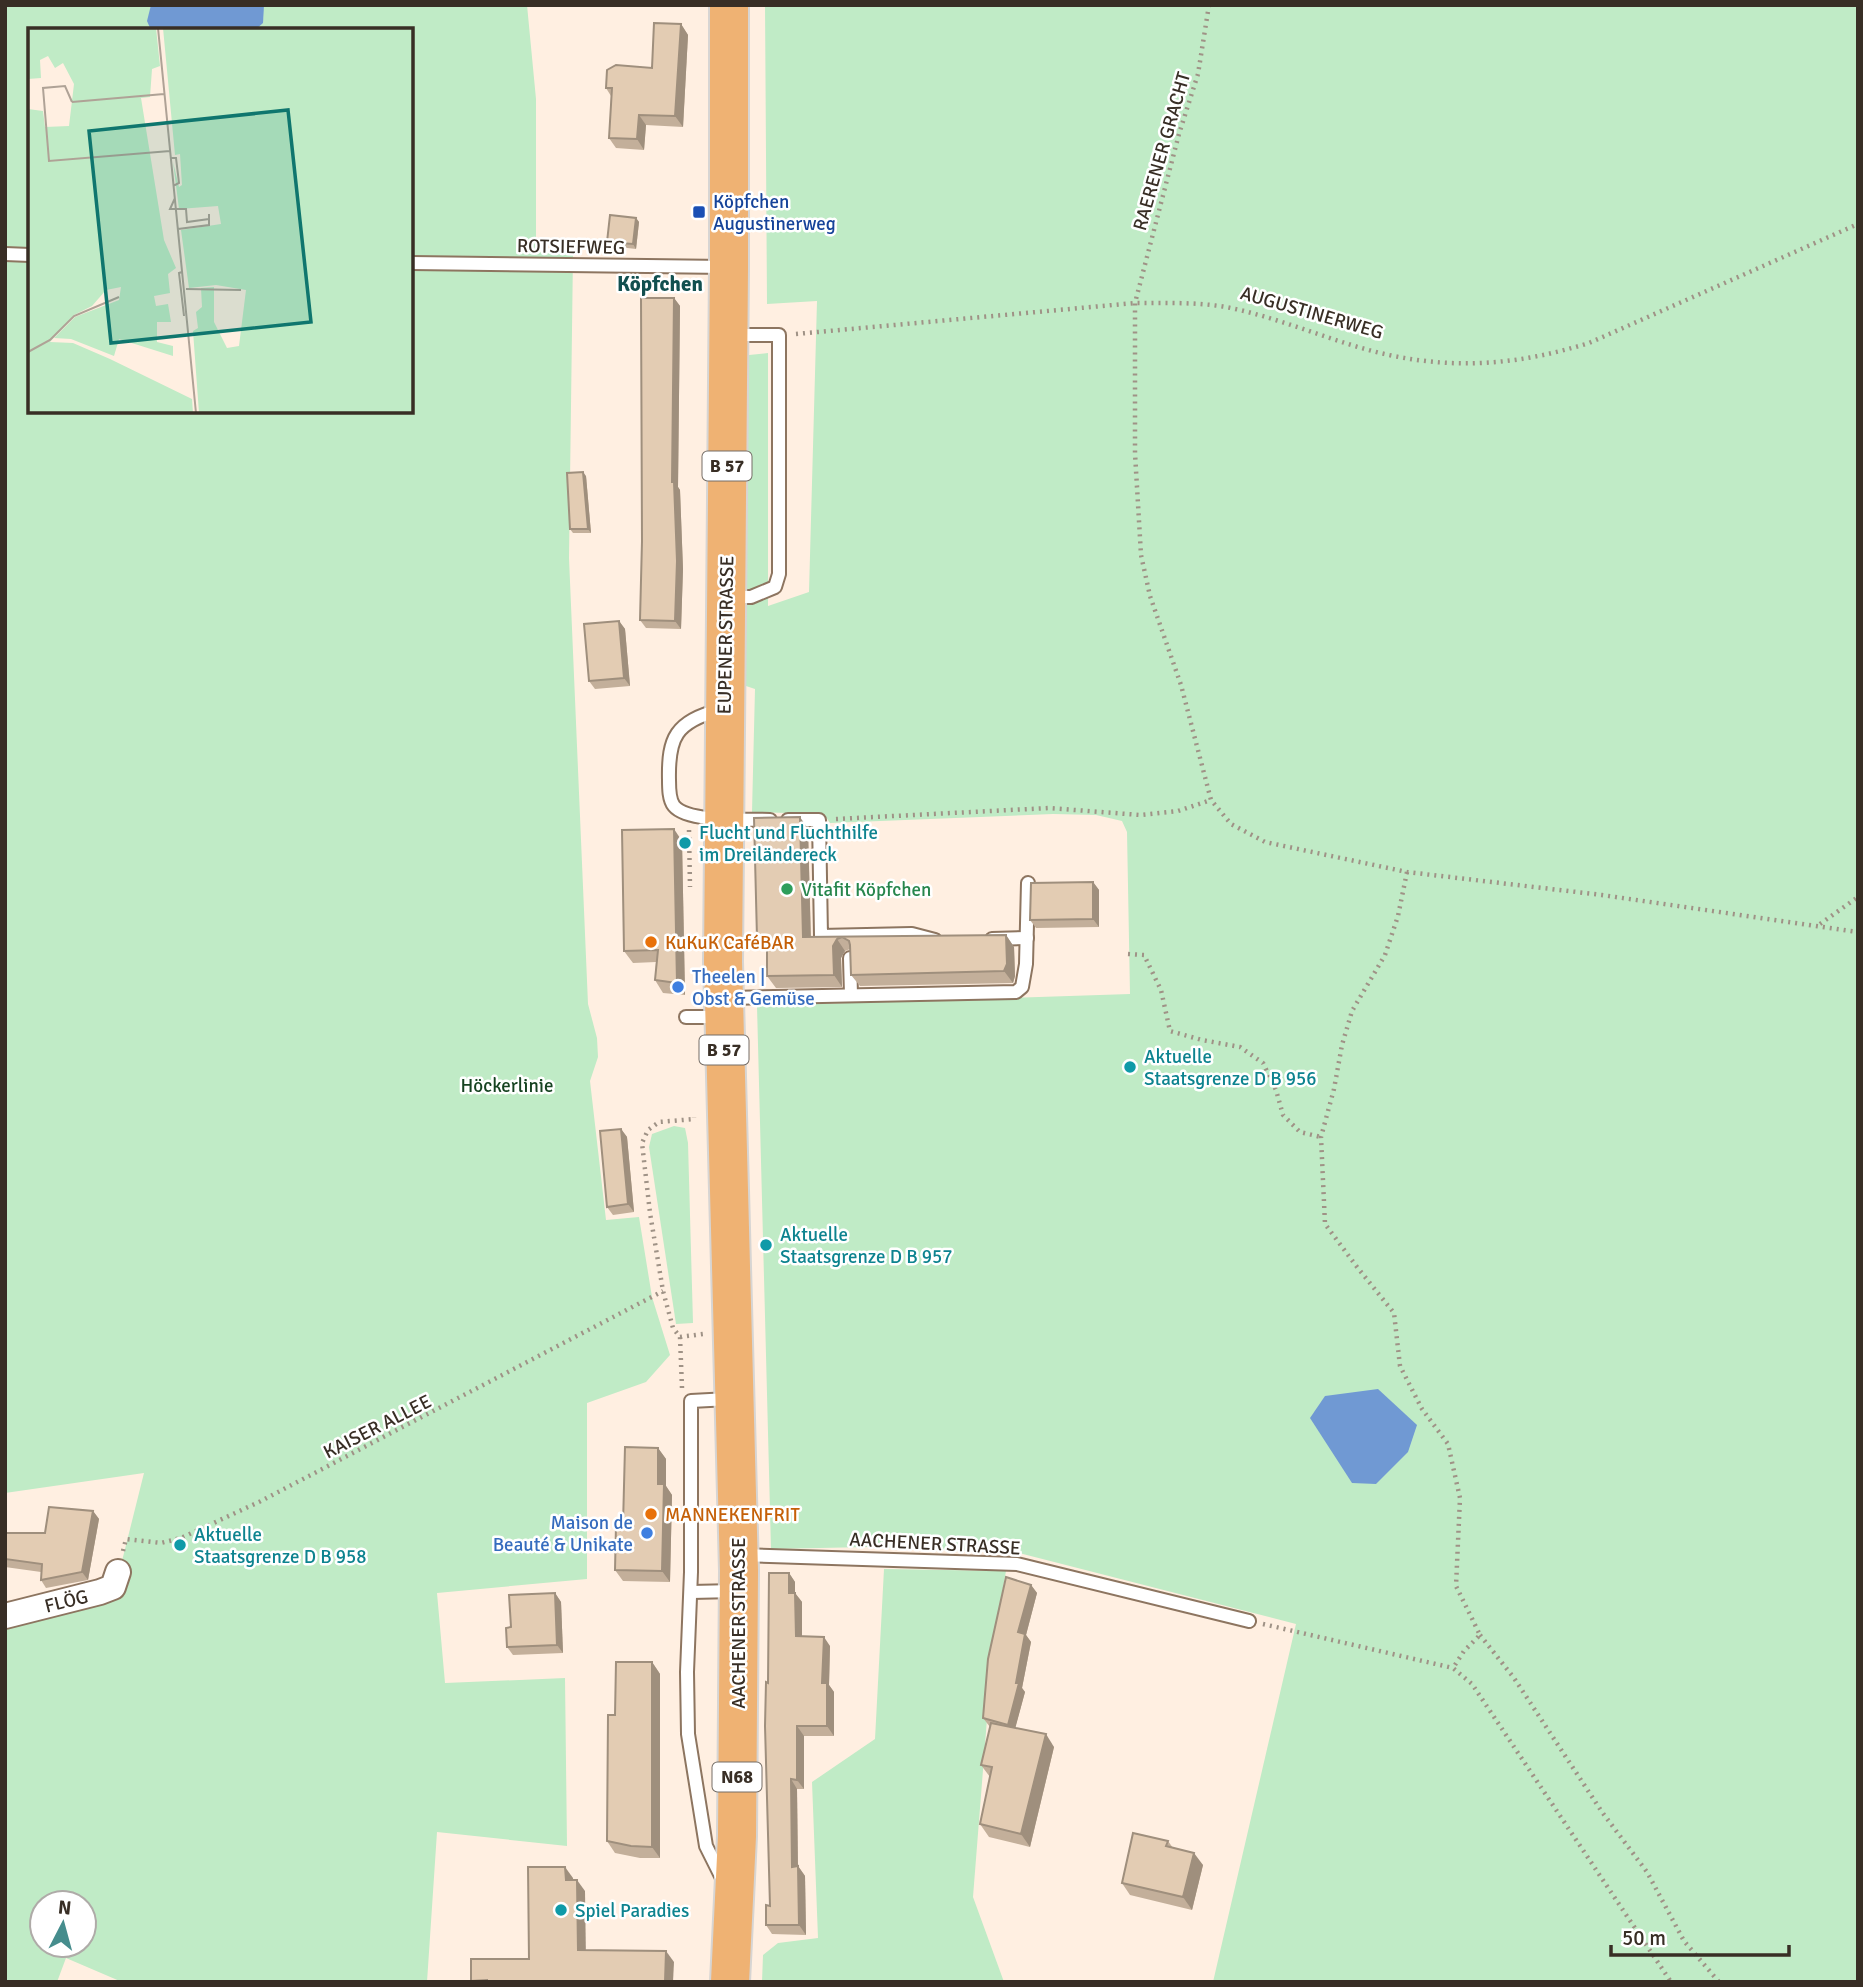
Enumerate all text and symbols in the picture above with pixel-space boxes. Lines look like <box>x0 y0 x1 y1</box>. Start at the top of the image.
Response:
inset map <box>28 28 413 413</box>
street label: RAERENER GRACHT <box>1128 69 1196 233</box>
place label: Köpfchen Augustinerweg <box>713 190 836 236</box>
marker: Köpfchen Augustinerweg <box>691 204 707 220</box>
street label: ROTSIEFWEG <box>517 234 625 260</box>
district label: Köpfchen <box>617 271 703 297</box>
street label: AUGUSTINERWEG <box>1237 281 1386 345</box>
road number: B 57 <box>702 452 752 480</box>
street label: EUPENER STRASSE <box>713 556 739 714</box>
place label: Flucht und Fluchthilfe im Dreiländereck <box>699 821 878 867</box>
marker: Flucht und Fluchthilfe im Dreiländereck <box>677 835 693 851</box>
place label: Vitafit Köpfchen <box>801 878 931 902</box>
marker: Vitafit Köpfchen <box>779 881 795 897</box>
place label: KuKuK CaféBAR <box>665 931 794 955</box>
marker: KuKuK CaféBAR <box>643 934 659 950</box>
place label: Theelen | Obst & Gemüse <box>692 965 815 1011</box>
marker: Theelen | Obst & Gemüse <box>670 979 686 995</box>
road number: B 57 <box>700 1036 748 1064</box>
place label: Aktuelle Staatsgrenze D B 956 <box>1144 1045 1317 1091</box>
marker: Aktuelle Staatsgrenze D B 956 <box>1122 1059 1138 1075</box>
park label: Höckerlinie <box>461 1074 553 1098</box>
place label: Aktuelle Staatsgrenze D B 957 <box>780 1223 953 1269</box>
marker: Aktuelle Staatsgrenze D B 957 <box>758 1237 774 1253</box>
street label: KAISER ALLEE <box>319 1389 435 1464</box>
place label: MANNEKENFRIT <box>665 1503 800 1527</box>
marker: MANNEKENFRIT <box>643 1506 659 1522</box>
place label: Maison de Beauté & Unikate <box>493 1511 633 1557</box>
place label: Aktuelle Staatsgrenze D B 958 <box>194 1523 367 1569</box>
marker: Maison de Beauté & Unikate <box>639 1525 655 1541</box>
street label: AACHENER STRASSE <box>849 1528 1021 1560</box>
marker: Aktuelle Staatsgrenze D B 958 <box>172 1537 188 1553</box>
street label: AACHENER STRASSE <box>727 1537 751 1709</box>
street label: FLÖG <box>42 1585 91 1619</box>
road number: N68 <box>712 1762 762 1792</box>
north arrow <box>28 1889 98 1959</box>
text: N <box>57 1895 72 1921</box>
place label: Spiel Paradies <box>575 1899 689 1923</box>
marker: Spiel Paradies <box>553 1902 569 1918</box>
scale bar <box>1611 1913 1790 1957</box>
text: 50 m <box>1622 1925 1666 1951</box>

